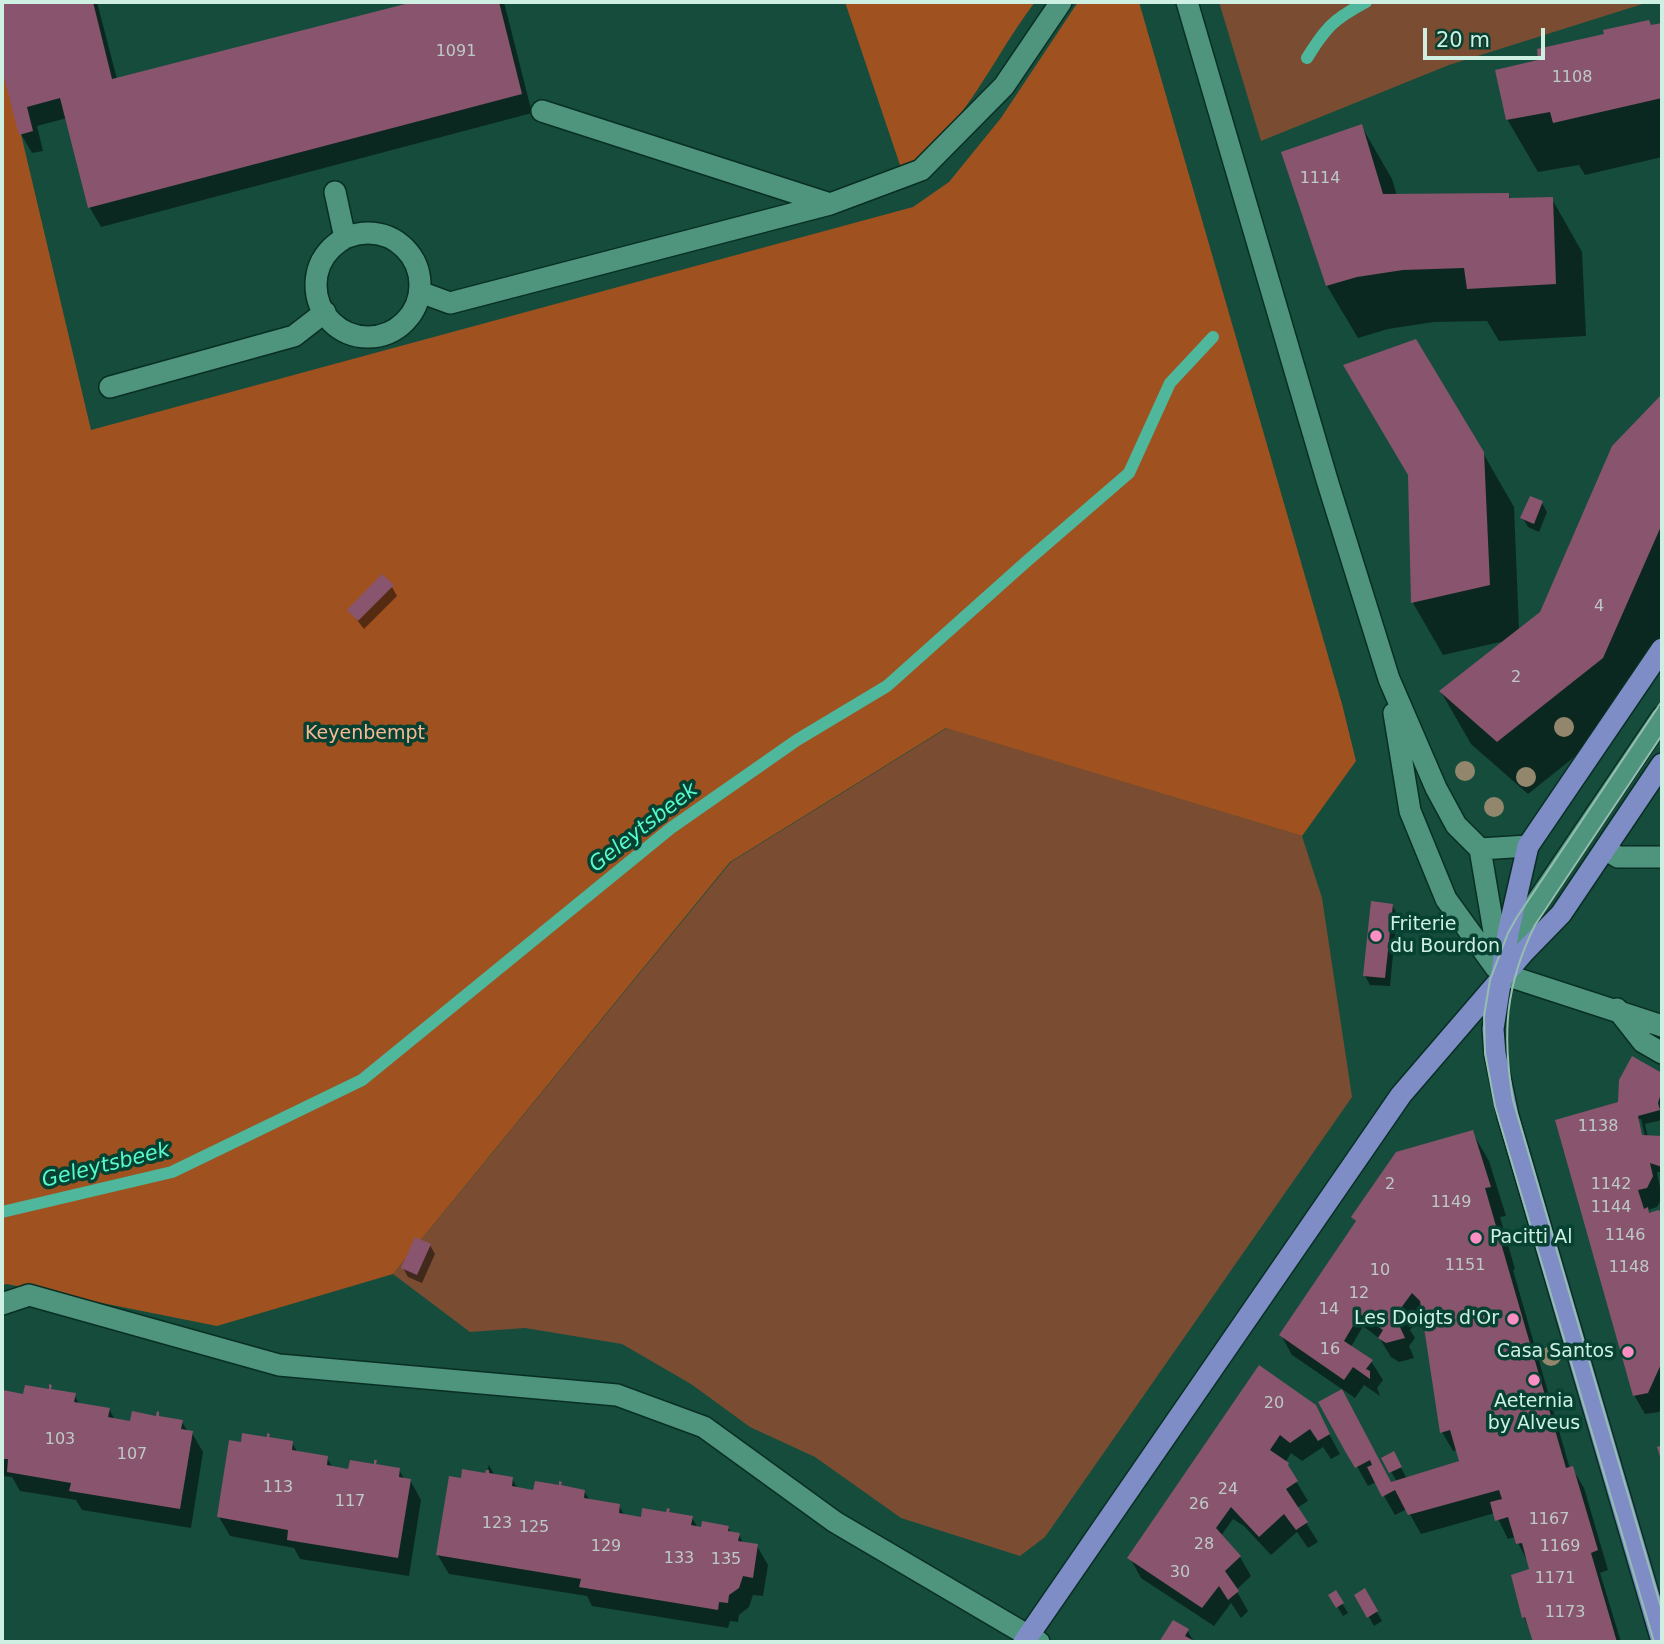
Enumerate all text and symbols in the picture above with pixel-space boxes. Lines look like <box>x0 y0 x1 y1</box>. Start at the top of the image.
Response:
scale bar <box>1426 14 1548 58</box>
text: 20 m <box>1436 28 1490 52</box>
house number: 1091 <box>436 42 476 62</box>
house number: 1108 <box>1552 68 1592 88</box>
house number: 1114 <box>1300 169 1340 189</box>
house number: 4 <box>1594 597 1604 617</box>
house number: 2 <box>1511 668 1521 688</box>
park label: Keyenbempt <box>305 723 425 745</box>
water label: Geleytsbeek <box>585 778 703 878</box>
place label: Friterie du Bourdon <box>1390 914 1500 958</box>
marker: Friterie du Bourdon <box>1368 928 1384 944</box>
house number: 1138 <box>1578 1117 1618 1137</box>
water label: Geleytsbeek <box>39 1138 173 1194</box>
house number: 2 <box>1385 1175 1395 1195</box>
house number: 1142 <box>1591 1175 1631 1195</box>
house number: 1149 <box>1431 1193 1471 1213</box>
house number: 1144 <box>1591 1198 1631 1218</box>
house number: 1146 <box>1605 1226 1645 1246</box>
place label: Pacitti Al <box>1490 1227 1572 1249</box>
marker: Pacitti Al <box>1468 1230 1484 1246</box>
house number: 1151 <box>1445 1256 1485 1276</box>
house number: 1148 <box>1609 1258 1649 1278</box>
house number: 10 <box>1370 1261 1390 1281</box>
house number: 12 <box>1349 1284 1369 1304</box>
house number: 14 <box>1319 1300 1339 1320</box>
place label: Les Doigts d'Or <box>1354 1308 1499 1330</box>
marker: Les Doigts d'Or <box>1505 1311 1521 1327</box>
house number: 16 <box>1320 1340 1340 1360</box>
place label: Casa Santos <box>1497 1341 1614 1363</box>
marker: Casa Santos <box>1620 1344 1636 1360</box>
marker: Aeternia by Alveus <box>1526 1372 1542 1388</box>
place label: Aeternia by Alveus <box>1488 1391 1580 1435</box>
house number: 20 <box>1264 1394 1284 1414</box>
house number: 103 <box>45 1430 75 1450</box>
house number: 107 <box>117 1445 147 1465</box>
house number: 113 <box>263 1478 293 1498</box>
house number: 24 <box>1218 1480 1238 1500</box>
house number: 117 <box>335 1492 365 1512</box>
house number: 26 <box>1189 1495 1209 1515</box>
house number: 1167 <box>1529 1510 1569 1530</box>
house number: 123 <box>482 1514 512 1534</box>
house number: 125 <box>519 1518 549 1538</box>
house number: 28 <box>1194 1535 1214 1555</box>
house number: 129 <box>591 1537 621 1557</box>
house number: 1169 <box>1540 1537 1580 1557</box>
house number: 133 <box>664 1549 694 1569</box>
house number: 135 <box>711 1550 741 1570</box>
house number: 30 <box>1170 1563 1190 1583</box>
house number: 1171 <box>1535 1569 1575 1589</box>
house number: 1173 <box>1545 1603 1585 1623</box>

